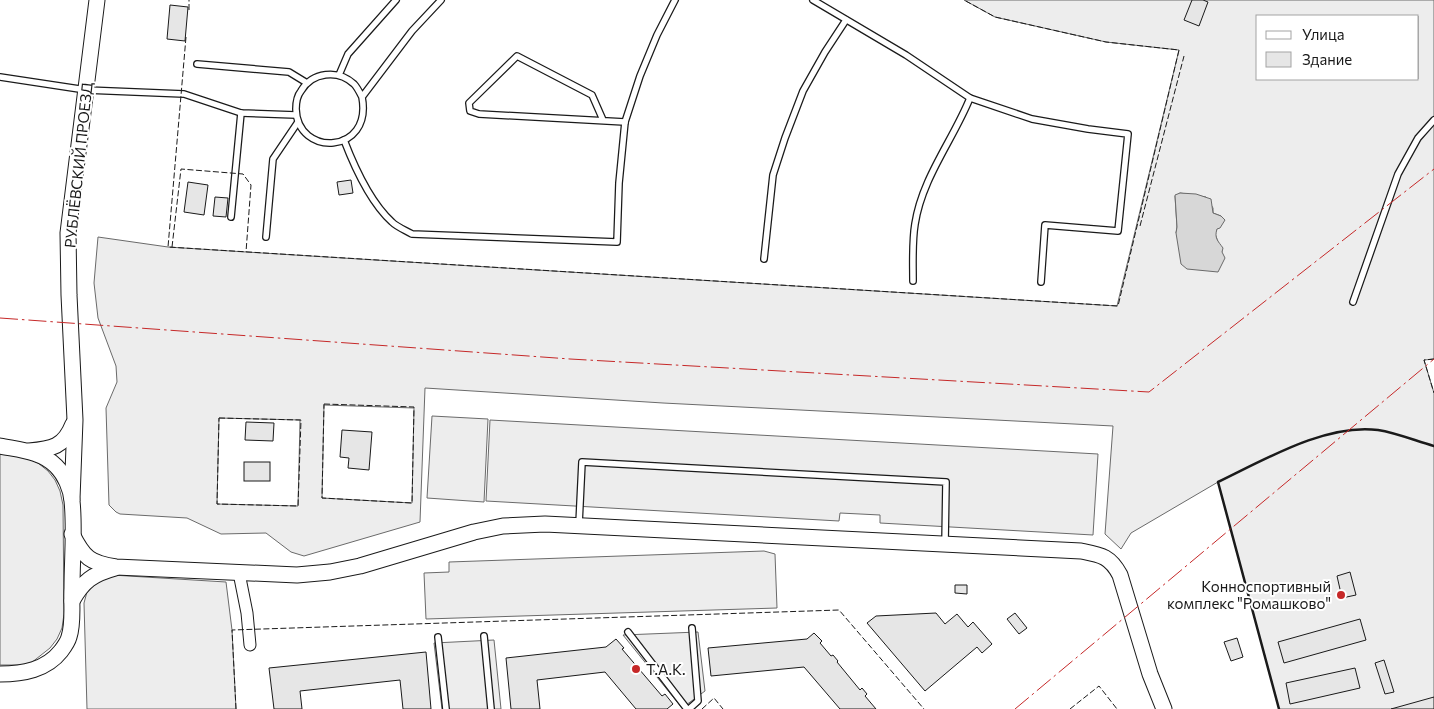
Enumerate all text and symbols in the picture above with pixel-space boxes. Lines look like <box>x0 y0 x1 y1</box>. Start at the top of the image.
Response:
legend <box>1256 15 1419 80</box>
text: Улица <box>1302 25 1344 43</box>
text: Здание <box>1302 50 1352 68</box>
street label: РУБЛЁВСКИЙ ПРОЕЗД <box>60 81 96 249</box>
place label: Конноспортивный комплекс "Ромашково" <box>1167 577 1331 612</box>
marker: Конноспортивный комплекс "Ромашково" <box>1335 589 1347 601</box>
place label: Т.А.К. <box>646 660 686 678</box>
marker: Т.А.К. <box>630 663 642 675</box>

